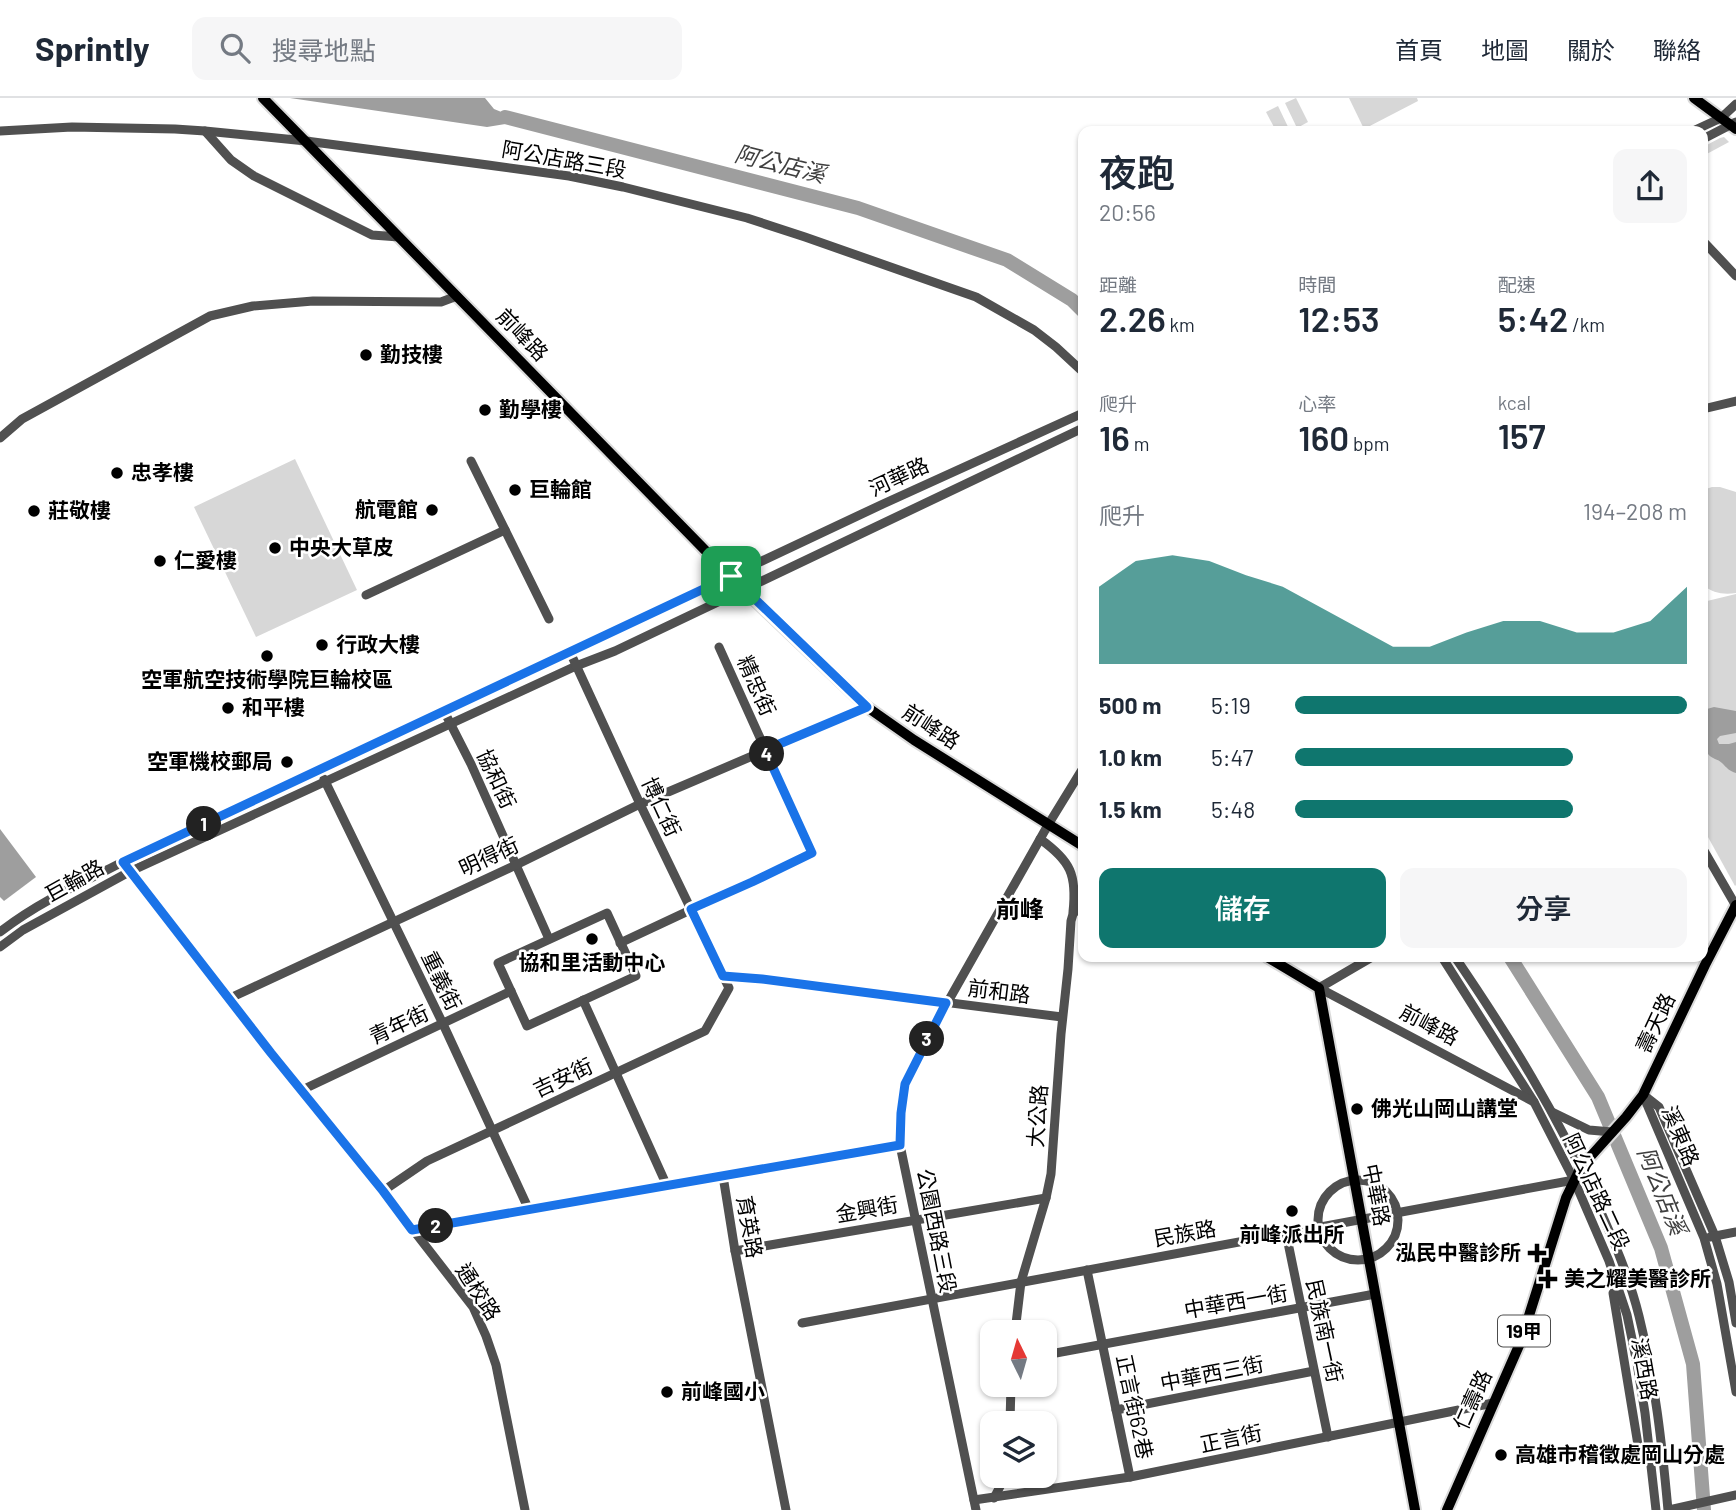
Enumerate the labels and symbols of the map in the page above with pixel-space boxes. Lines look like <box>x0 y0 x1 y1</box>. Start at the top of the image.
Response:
street label: 阿公店路三段 <box>500 135 628 182</box>
water label: 阿公店溪 <box>732 138 831 188</box>
street label: 前峰路 <box>492 303 554 365</box>
place label: 勤技樓 <box>380 341 443 366</box>
marker: 勤技樓 <box>358 347 374 363</box>
place label: 勤學樓 <box>499 396 562 421</box>
marker: 勤學樓 <box>477 402 493 418</box>
street label: 河華路 <box>865 451 932 500</box>
place label: 忠孝樓 <box>131 459 194 484</box>
marker: 忠孝樓 <box>109 465 125 481</box>
place label: 巨輪館 <box>529 476 592 501</box>
marker: 巨輪館 <box>507 482 523 498</box>
place label: 航電館 <box>355 496 418 521</box>
place label: 莊敬樓 <box>48 497 111 522</box>
marker: 航電館 <box>424 502 440 518</box>
marker: 莊敬樓 <box>26 503 42 519</box>
place label: 中央大草皮 <box>289 534 394 559</box>
marker: 中央大草皮 <box>267 540 283 556</box>
pin <box>701 546 761 606</box>
place label: 仁愛樓 <box>174 547 237 572</box>
marker: 仁愛樓 <box>152 553 168 569</box>
place label: 行政大樓 <box>336 631 420 656</box>
marker: 行政大樓 <box>314 637 330 653</box>
marker: 空軍航空技術學院巨輪校區 <box>259 648 275 664</box>
street label: 精忠街 <box>733 652 782 719</box>
place label: 空軍航空技術學院巨輪校區 <box>141 666 393 691</box>
place label: 和平樓 <box>242 694 305 719</box>
street label: 前峰路 <box>899 698 965 753</box>
marker: 和平樓 <box>220 700 236 716</box>
pin: 4 <box>750 736 784 772</box>
street label: 協和街 <box>473 745 522 812</box>
place label: 空軍機校郵局 <box>147 748 273 773</box>
marker: 空軍機校郵局 <box>279 754 295 770</box>
street label: 博仁街 <box>638 773 687 840</box>
pin: 1 <box>186 806 222 842</box>
street label: 明得街 <box>455 831 522 880</box>
street label: 巨輪路 <box>41 853 108 906</box>
district label: 前峰 <box>996 894 1044 923</box>
marker: 協和里活動中心 <box>584 931 600 947</box>
street label: 重義街 <box>417 947 467 1014</box>
place label: 協和里活動中心 <box>519 949 666 974</box>
street label: 前和路 <box>966 974 1032 1007</box>
street label: 壽天路 <box>1630 989 1679 1056</box>
street label: 前峰路 <box>1396 998 1463 1050</box>
street label: 青年街 <box>365 999 432 1048</box>
pin: 3 <box>909 1021 944 1056</box>
street label: 吉安街 <box>529 1052 596 1101</box>
street label: 大公路 <box>1022 1084 1051 1148</box>
place label: 佛光山岡山講堂 <box>1371 1095 1518 1120</box>
marker: 佛光山岡山講堂 <box>1349 1101 1365 1117</box>
street label: 溪東路 <box>1658 1102 1705 1169</box>
street label: 阿公店路二段 <box>1559 1129 1635 1254</box>
water label: 阿公店溪 <box>1633 1143 1694 1241</box>
street label: 中華路 <box>1359 1161 1396 1228</box>
street label: 公園西路三段 <box>913 1166 962 1295</box>
street label: 金興街 <box>834 1191 900 1226</box>
street label: 育英路 <box>733 1194 768 1260</box>
marker: 前峰派出所 <box>1284 1203 1300 1219</box>
pin: 2 <box>418 1208 453 1244</box>
street label: 民族路 <box>1152 1215 1218 1250</box>
place label: 前峰派出所 <box>1240 1221 1345 1246</box>
place label: 泓民中醫診所 <box>1395 1239 1521 1264</box>
marker: 泓民中醫診所 <box>1527 1243 1547 1263</box>
street label: 通校路 <box>452 1258 507 1324</box>
place label: 美之耀美醫診所 <box>1564 1265 1711 1290</box>
marker: 美之耀美醫診所 <box>1538 1269 1558 1289</box>
street label: 民族南一街 <box>1302 1277 1349 1385</box>
street label: 中華西一街 <box>1182 1279 1290 1322</box>
road number: 19甲 <box>1498 1316 1550 1346</box>
north arrow <box>980 1320 1057 1396</box>
street label: 溪西路 <box>1628 1336 1663 1402</box>
street label: 中華西三街 <box>1158 1350 1266 1395</box>
street label: 正言街62巷 <box>1112 1352 1159 1461</box>
street label: 仁壽路 <box>1447 1366 1496 1433</box>
place label: 前峰國小 <box>681 1378 765 1403</box>
marker: 前峰國小 <box>659 1384 675 1400</box>
street label: 正言街 <box>1197 1419 1264 1456</box>
place label: 高雄市稽徵處岡山分處 <box>1515 1441 1725 1466</box>
marker: 高雄市稽徵處岡山分處 <box>1493 1447 1509 1463</box>

